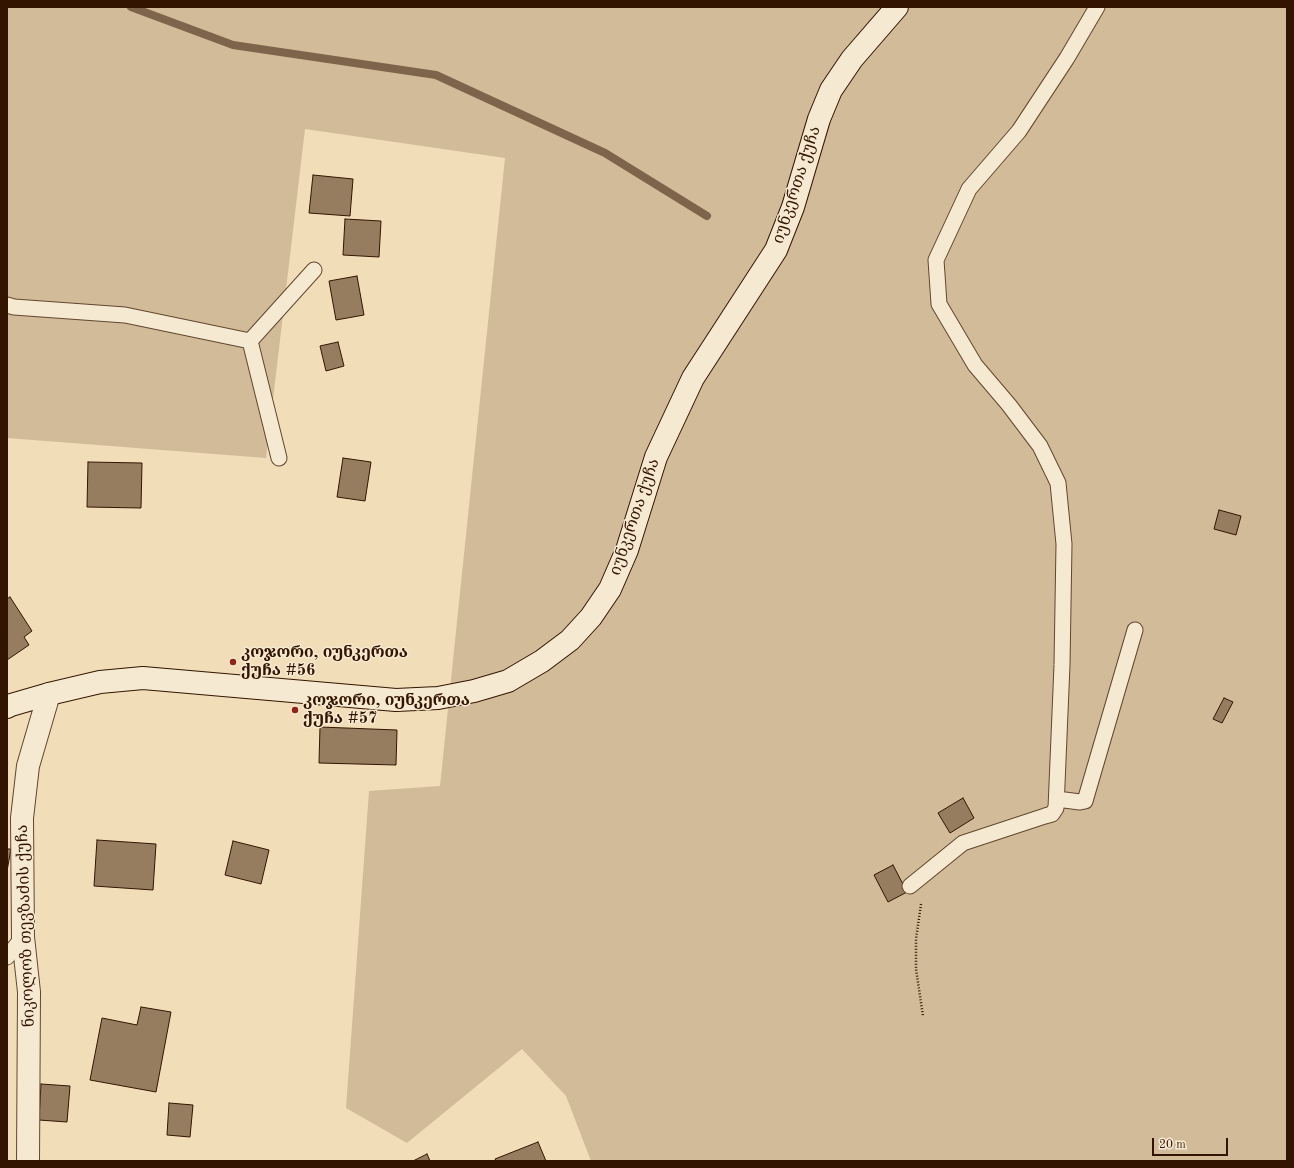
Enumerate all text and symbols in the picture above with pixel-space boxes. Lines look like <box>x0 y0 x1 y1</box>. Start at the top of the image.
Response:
street label: იუნკერთა ქუჩა <box>769 124 825 246</box>
street label: იუნკერთა ქუჩა <box>606 456 664 578</box>
place label: კოჯორი, იუნკერთა ქუჩა #56 <box>241 643 408 681</box>
marker: კოჯორი, იუნკერთა ქუჩა #56 <box>228 657 238 667</box>
place label: კოჯორი, იუნკერთა ქუჩა #57 <box>303 691 470 729</box>
marker: კოჯორი, იუნკერთა ქუჩა #57 <box>290 705 300 715</box>
street label: ნიკოლოზ თევზაძის ქუჩა <box>13 824 39 1028</box>
scale bar <box>1154 1130 1230 1156</box>
text: 20 m <box>1159 1139 1186 1151</box>

